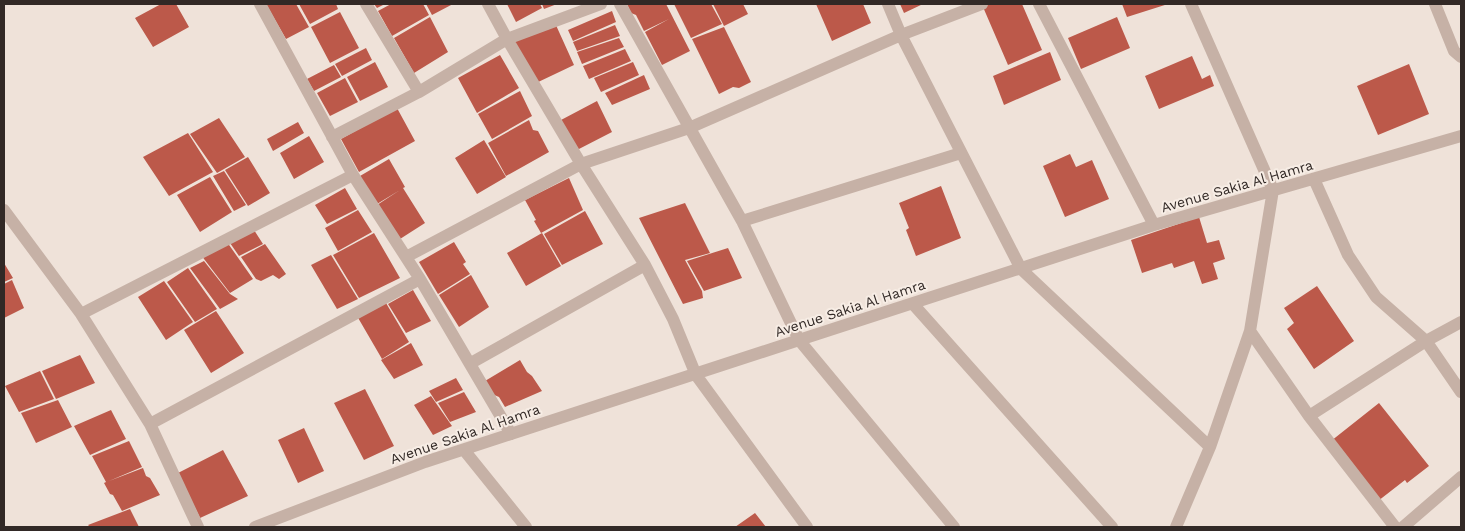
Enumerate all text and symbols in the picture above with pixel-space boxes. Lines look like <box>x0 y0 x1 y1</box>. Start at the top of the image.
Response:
street label: Avenue Sakia Al Hamra <box>1159 157 1315 215</box>
street label: Avenue Sakia Al Hamra <box>773 276 927 340</box>
street label: Avenue Sakia Al Hamra <box>388 401 542 467</box>

